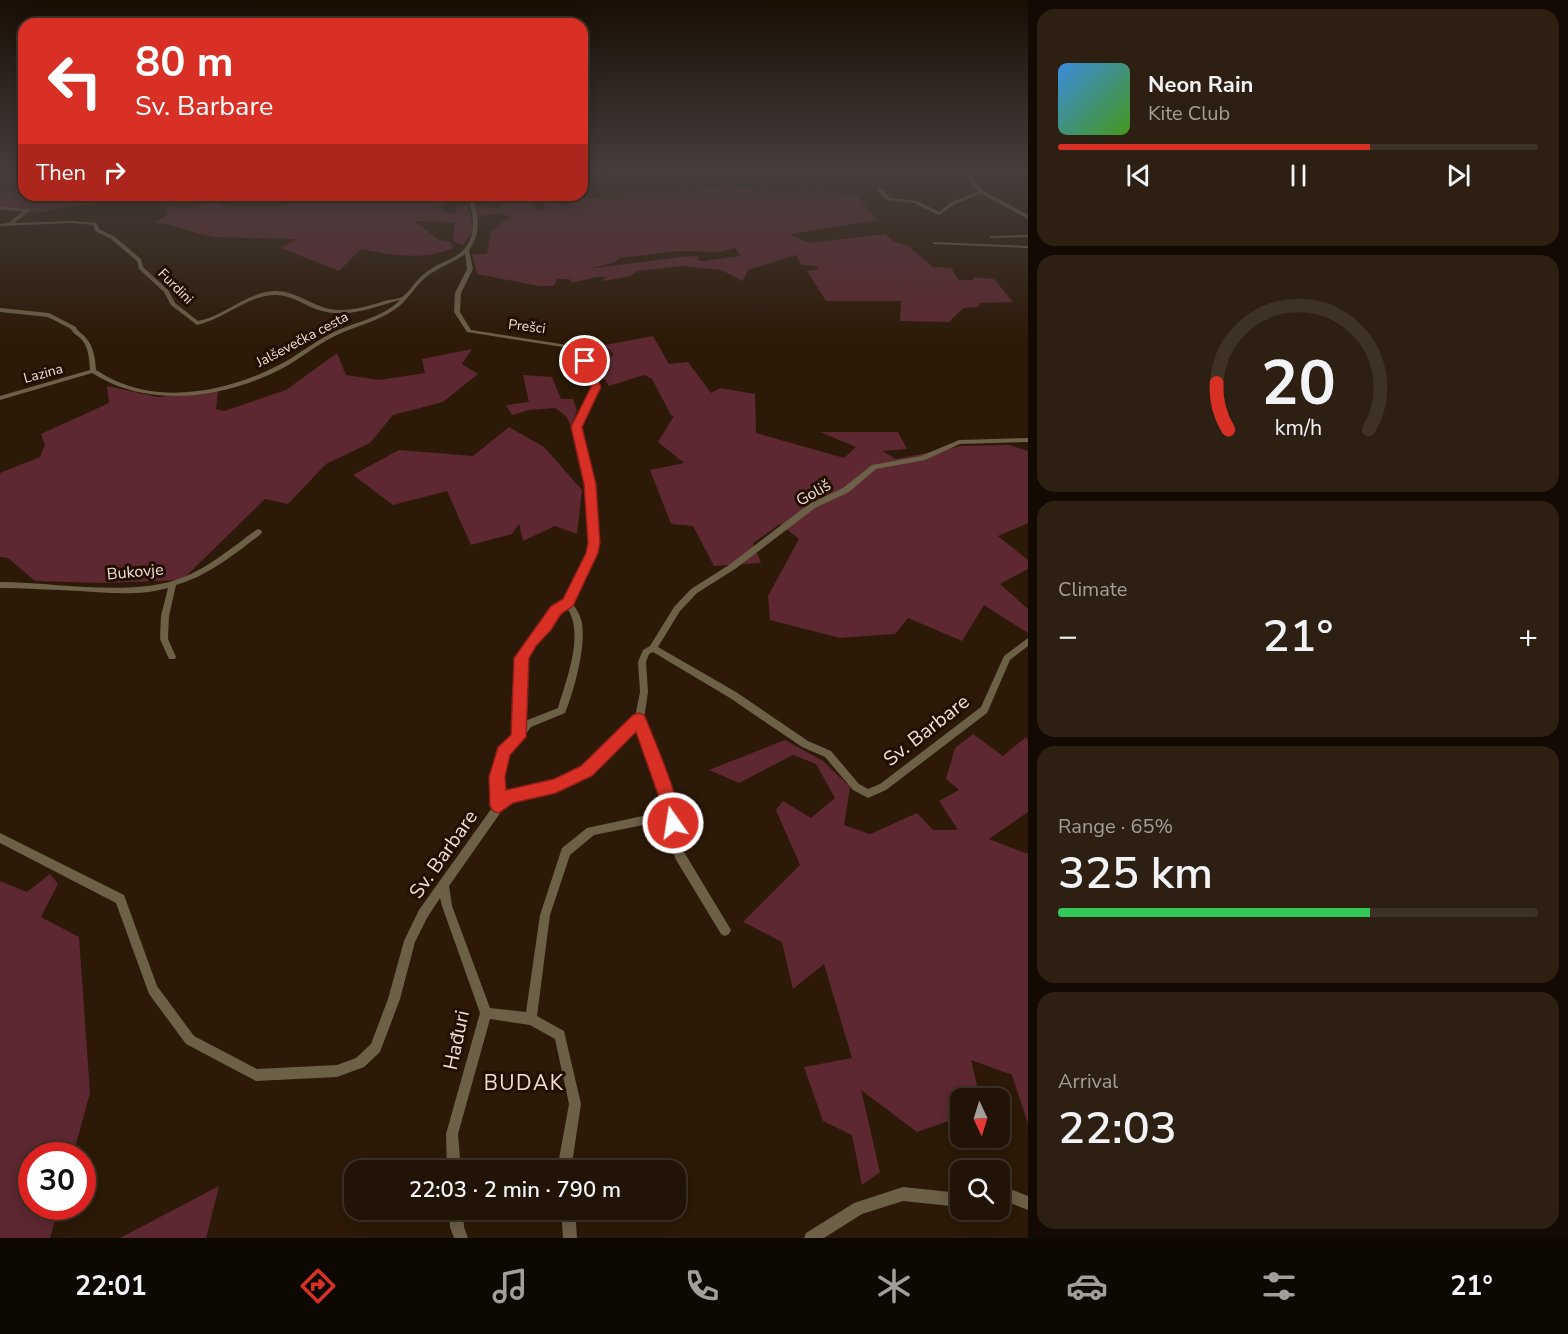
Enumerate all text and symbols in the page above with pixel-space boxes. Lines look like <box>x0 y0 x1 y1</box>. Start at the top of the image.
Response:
text: 80 m <box>135 34 234 91</box>
icon: left <box>36 42 114 120</box>
text: Neon Rain <box>1148 70 1253 100</box>
text: Sv. Barbare <box>135 88 273 125</box>
text: Kite Club <box>1148 100 1230 127</box>
icon: right <box>98 156 131 189</box>
text: Then <box>36 158 86 188</box>
icon: previous <box>1122 159 1155 192</box>
icon: pause <box>1282 159 1315 192</box>
icon: next <box>1442 159 1475 192</box>
street label: Furdini <box>154 264 198 308</box>
street label: Jalševečka cesta <box>252 307 352 372</box>
street label: Prešci <box>507 315 547 338</box>
pin <box>559 335 610 386</box>
text: 20 <box>1261 341 1335 426</box>
icon: arrive <box>568 344 601 377</box>
street label: Lazina <box>21 359 65 388</box>
text: km/h <box>1274 414 1322 444</box>
street label: Goliš <box>792 474 835 511</box>
street label: Bukovje <box>106 559 164 585</box>
text: Climate <box>1058 576 1127 603</box>
text: 21° <box>1263 606 1333 667</box>
text: − <box>1058 614 1078 659</box>
text: + <box>1518 614 1538 659</box>
street label: Sv. Barbare <box>878 688 975 773</box>
position arrow <box>641 791 705 855</box>
street label: Sv. Barbare <box>403 805 484 904</box>
text: Range · 65% <box>1058 813 1173 840</box>
text: 325 km <box>1058 843 1213 904</box>
street label: Hađuri <box>437 1008 476 1072</box>
text: Arrival <box>1058 1068 1118 1095</box>
district label: BUDAK <box>484 1069 564 1097</box>
north arrow <box>950 1088 1010 1148</box>
map controls <box>950 1088 1010 1220</box>
text: 22:03 <box>1058 1098 1177 1159</box>
speed limit sign: 30 <box>18 1142 96 1220</box>
button: search <box>950 1160 1010 1220</box>
text: 22:03 · 2 min · 790 m <box>409 1175 621 1205</box>
icon: directions <box>297 1265 339 1307</box>
icon: music <box>489 1265 531 1307</box>
icon: phone <box>681 1265 723 1307</box>
icon: climate <box>873 1265 915 1307</box>
icon: car <box>1066 1265 1108 1307</box>
icon: filters <box>1258 1265 1300 1307</box>
text: 22:01 <box>75 1268 147 1305</box>
text: 21° <box>1450 1268 1493 1305</box>

